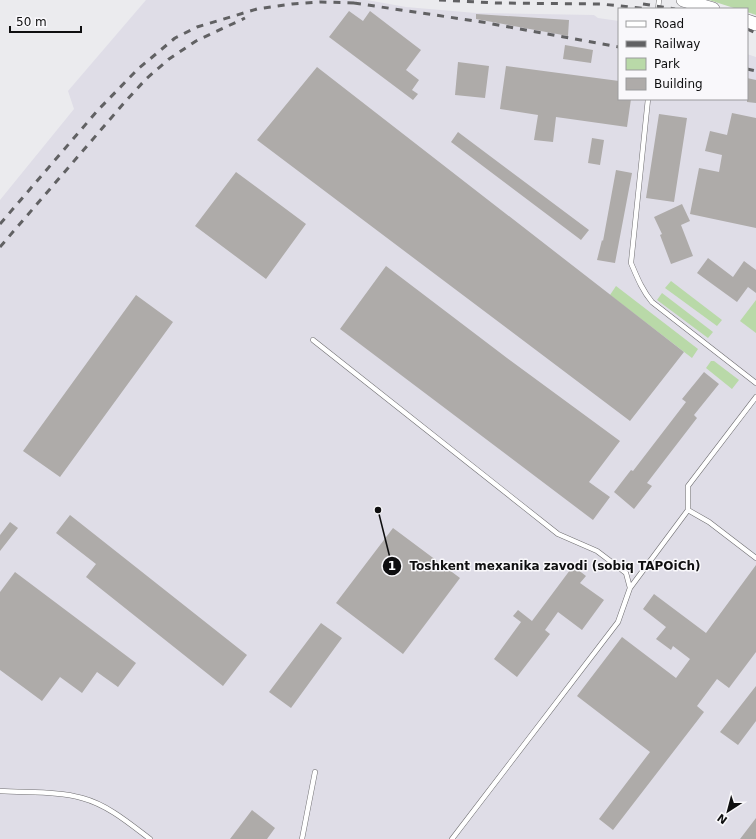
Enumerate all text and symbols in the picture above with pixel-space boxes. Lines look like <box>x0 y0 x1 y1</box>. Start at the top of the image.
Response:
scale bar <box>10 8 81 34</box>
legend <box>618 8 748 100</box>
text: 50 m <box>16 15 47 29</box>
text: Road <box>654 17 684 31</box>
text: Railway <box>654 37 700 51</box>
text: Park <box>654 57 680 71</box>
text: Building <box>654 77 703 91</box>
callout: Toshkent mexanika zavodi (sobiq TAPOiCh) <box>382 554 709 578</box>
text: 1 <box>388 559 396 573</box>
text: Toshkent mexanika zavodi (sobiq TAPOiCh) <box>409 559 701 573</box>
north arrow <box>708 791 748 831</box>
text: N <box>715 811 730 827</box>

